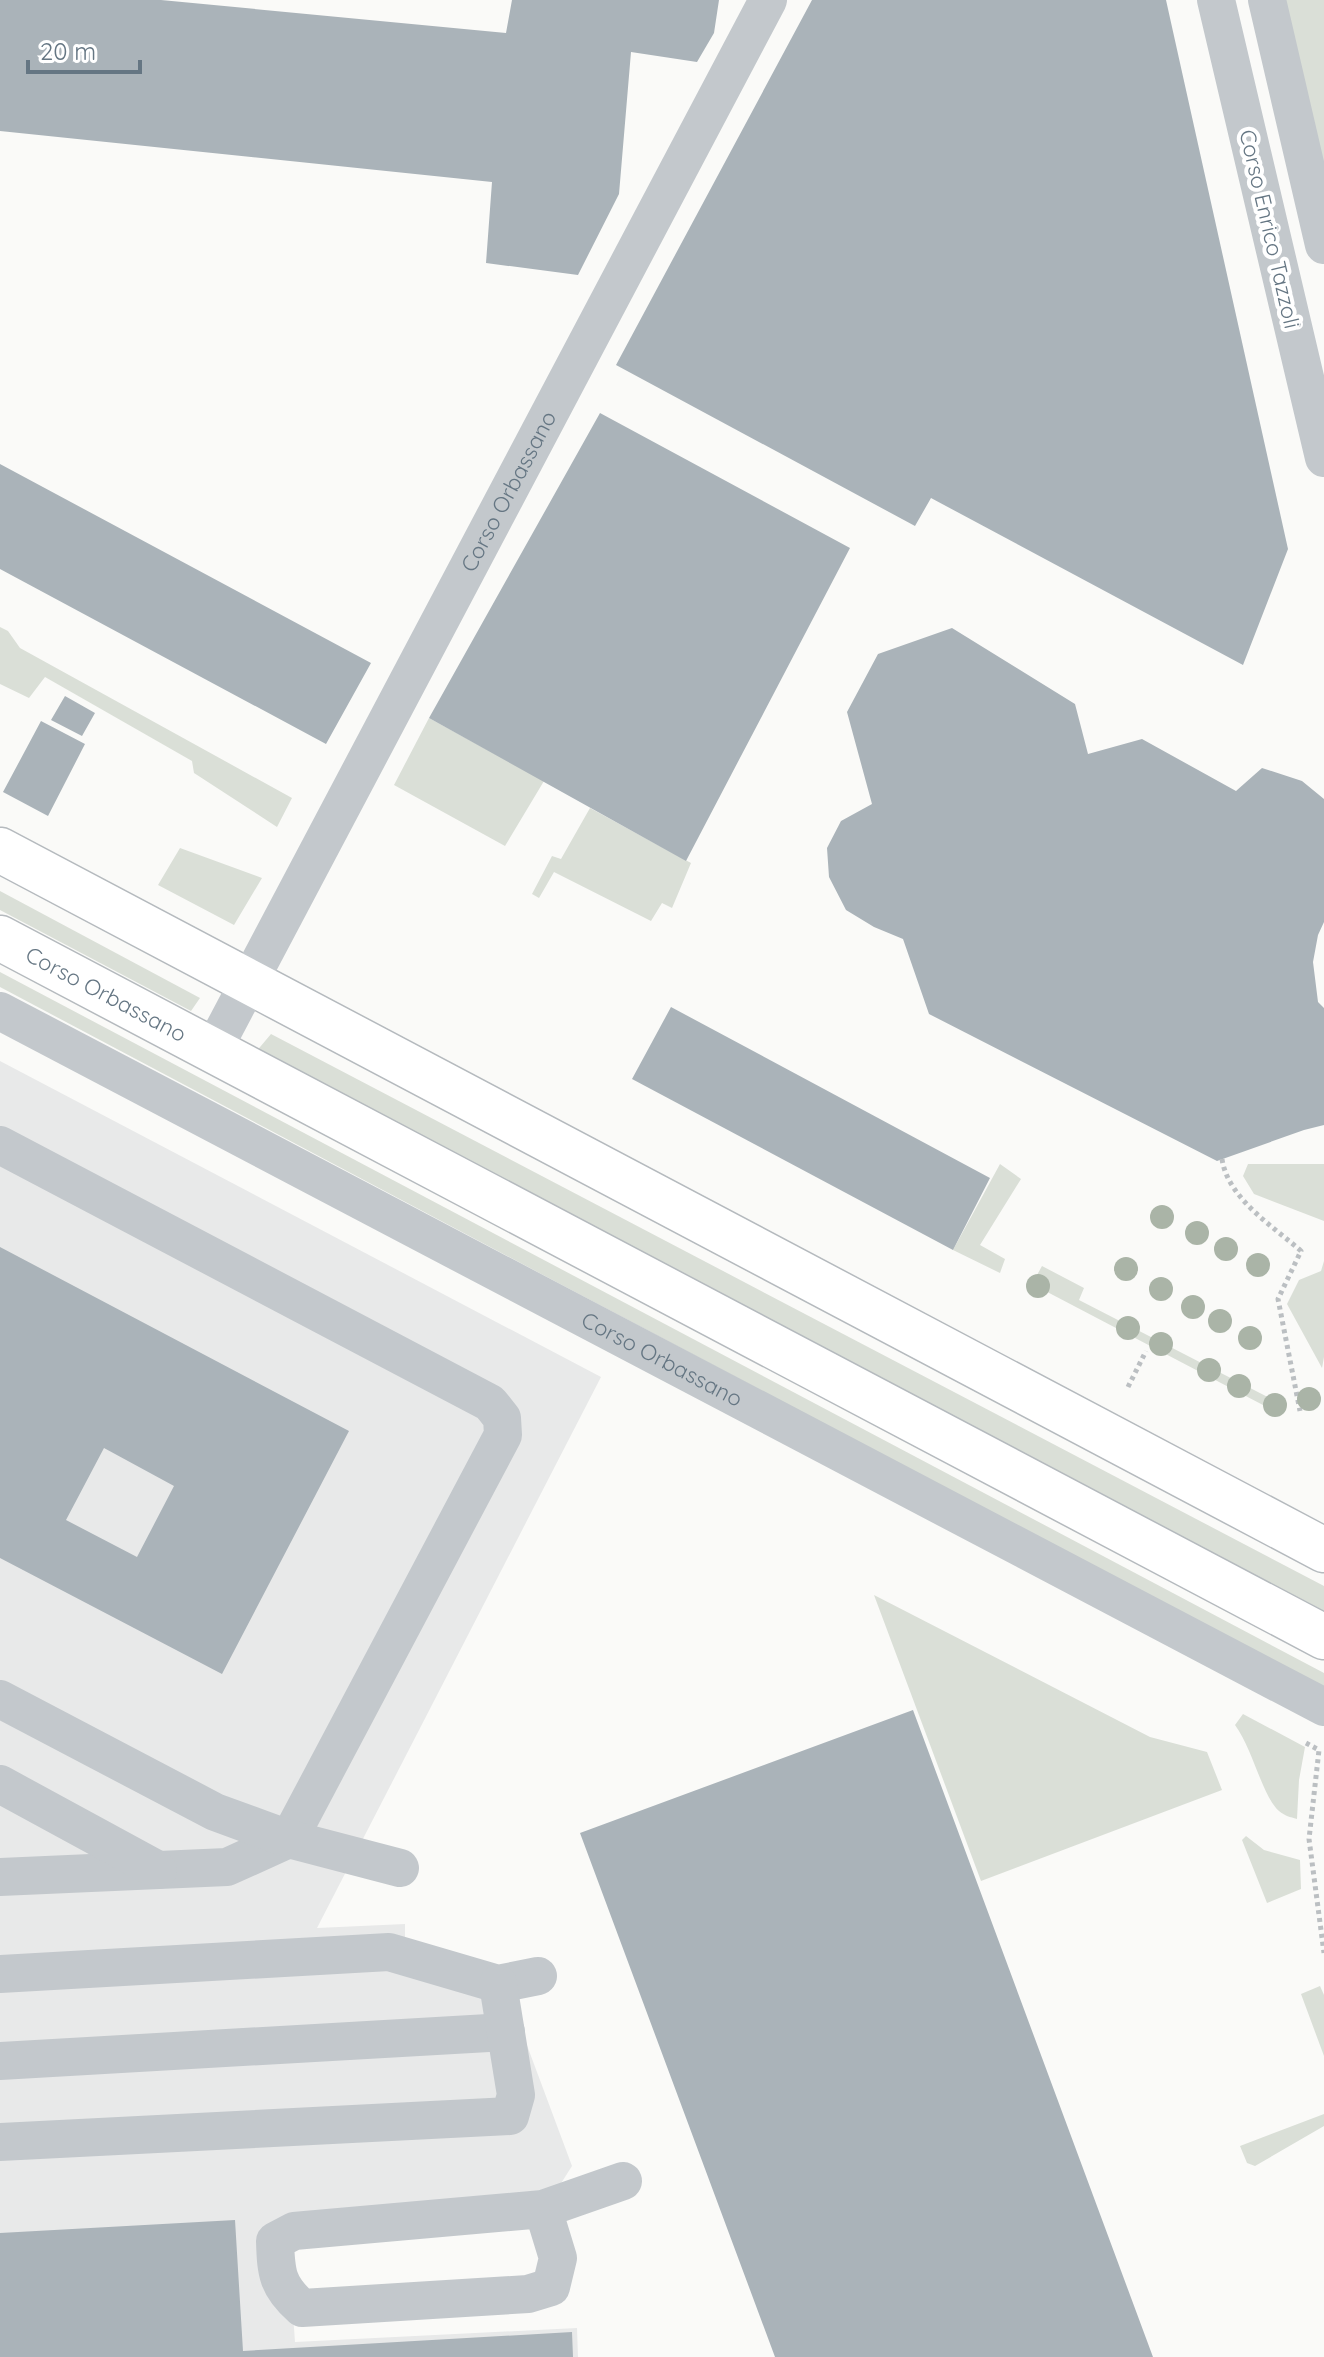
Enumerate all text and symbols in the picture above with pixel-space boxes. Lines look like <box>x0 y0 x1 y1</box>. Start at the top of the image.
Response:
scale bar <box>28 24 140 74</box>
text: 20 m <box>40 36 96 66</box>
street label: Corso Enrico Tazzoli <box>1234 127 1306 331</box>
street label: Corso Orbassano <box>454 406 562 576</box>
street label: Corso Orbassano <box>21 940 191 1048</box>
street label: Corso Orbassano <box>577 1305 747 1413</box>

